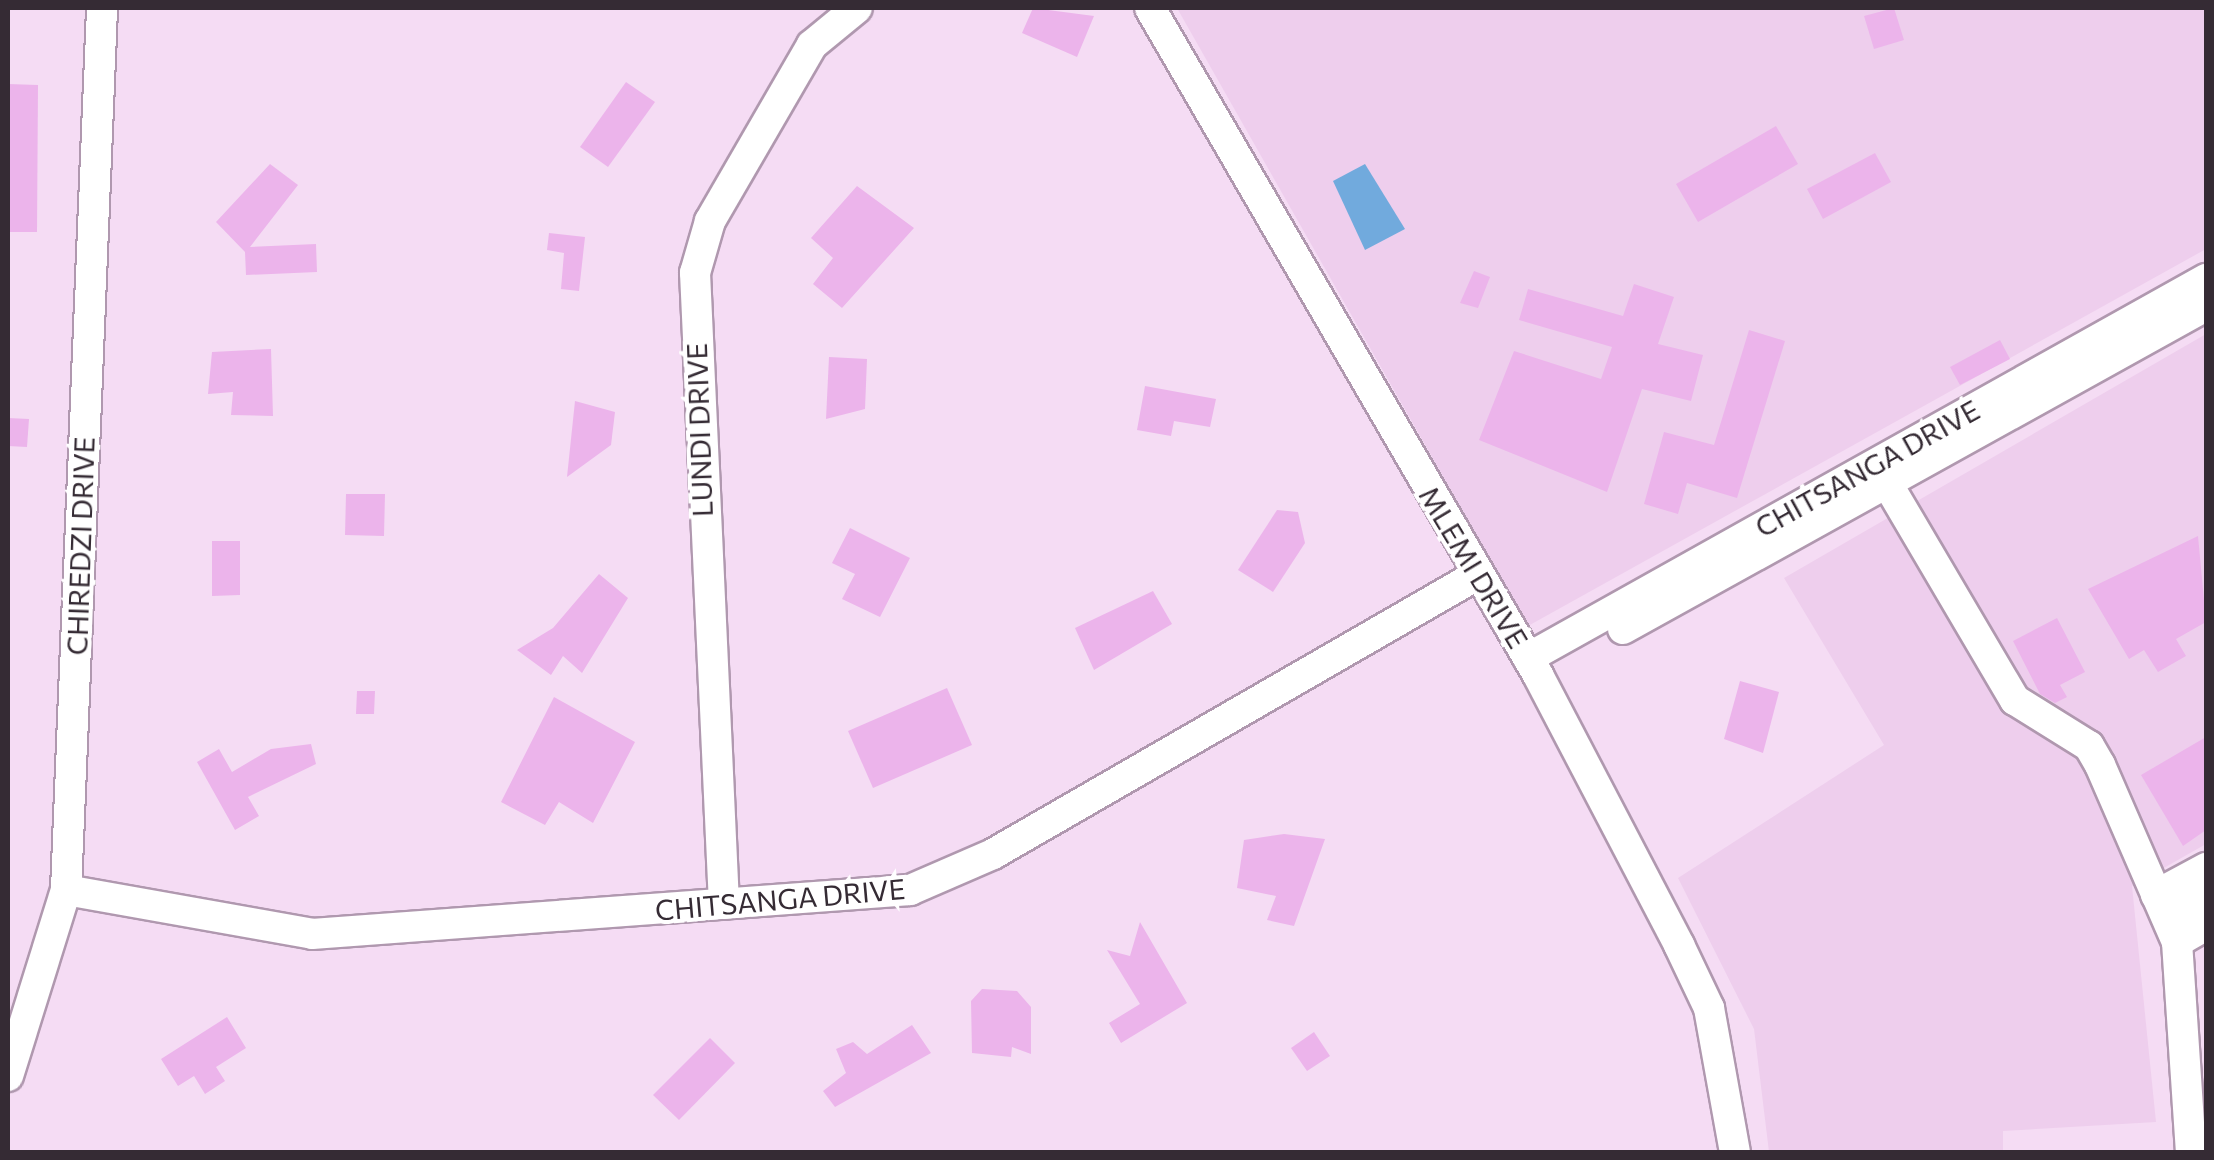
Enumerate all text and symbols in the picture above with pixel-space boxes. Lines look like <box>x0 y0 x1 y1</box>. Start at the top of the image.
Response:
street label: LUNDI DRIVE <box>679 342 719 518</box>
street label: CHITSANGA DRIVE <box>1749 392 1985 544</box>
street label: CHIREDZI DRIVE <box>59 436 101 656</box>
street label: MLEMI DRIVE <box>1413 480 1535 654</box>
street label: CHITSANGA DRIVE <box>653 871 907 927</box>

